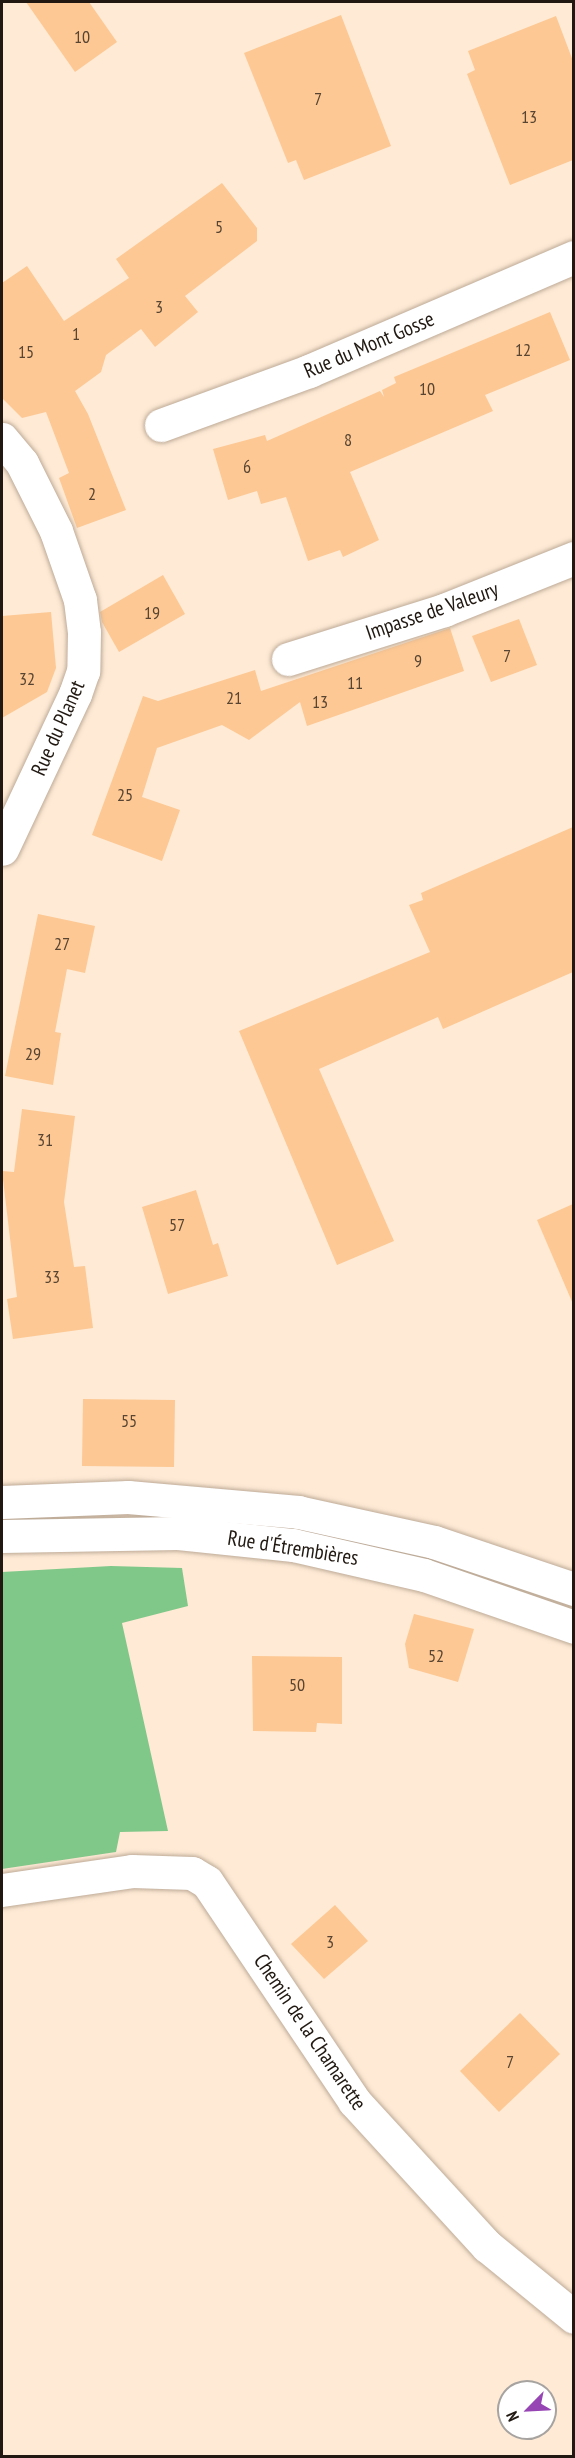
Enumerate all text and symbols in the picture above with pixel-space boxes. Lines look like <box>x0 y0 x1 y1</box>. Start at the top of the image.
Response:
house number: 10 <box>74 26 90 48</box>
house number: 7 <box>314 88 322 110</box>
house number: 13 <box>521 106 537 128</box>
house number: 5 <box>215 216 223 238</box>
house number: 3 <box>155 296 163 318</box>
street label: Rue du Mont Gosse <box>300 306 438 384</box>
house number: 1 <box>72 323 80 345</box>
house number: 12 <box>515 339 531 361</box>
house number: 15 <box>18 341 34 363</box>
house number: 10 <box>419 378 435 400</box>
house number: 8 <box>344 429 352 451</box>
house number: 6 <box>243 456 251 478</box>
house number: 2 <box>88 483 96 505</box>
street label: Impasse de Valeury <box>362 576 502 646</box>
house number: 19 <box>144 602 160 624</box>
house number: 7 <box>503 645 511 667</box>
house number: 9 <box>414 650 422 672</box>
house number: 32 <box>19 668 35 690</box>
house number: 11 <box>347 672 363 694</box>
street label: Rue du Planet <box>26 677 90 779</box>
house number: 21 <box>226 687 242 709</box>
house number: 13 <box>312 691 328 713</box>
house number: 25 <box>117 784 133 806</box>
house number: 27 <box>54 933 70 955</box>
house number: 29 <box>25 1043 41 1065</box>
house number: 31 <box>37 1129 53 1151</box>
house number: 57 <box>169 1214 185 1236</box>
house number: 33 <box>44 1266 60 1288</box>
house number: 55 <box>121 1410 137 1432</box>
street label: Rue d'Étrembières <box>226 1525 360 1571</box>
house number: 52 <box>428 1645 444 1667</box>
house number: 50 <box>289 1674 305 1696</box>
house number: 3 <box>326 1931 334 1953</box>
street label: Chemin de la Chamarette <box>248 1949 372 2115</box>
house number: 7 <box>506 2051 514 2073</box>
north arrow <box>497 2380 557 2440</box>
text: N <box>501 2409 523 2425</box>

